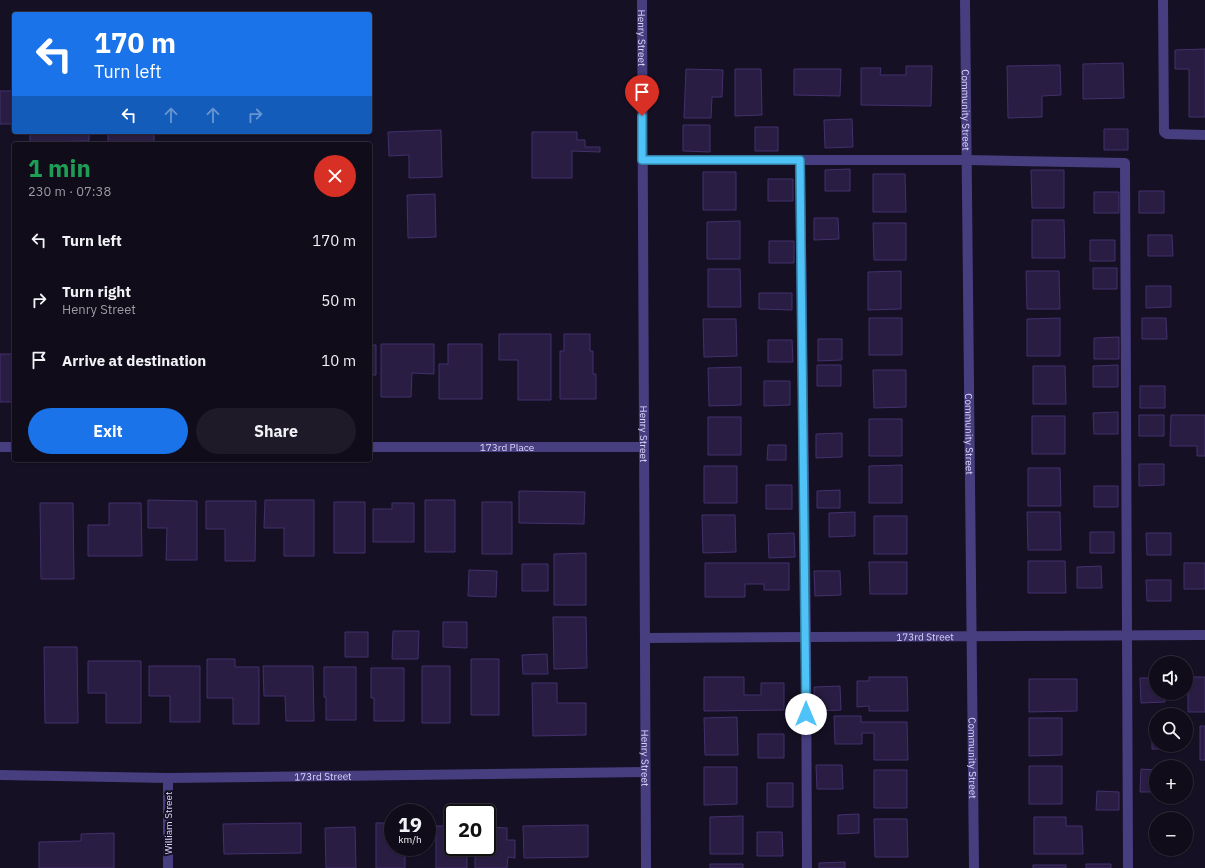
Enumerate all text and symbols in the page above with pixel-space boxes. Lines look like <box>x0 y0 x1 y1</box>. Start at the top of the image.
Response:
street label: Henry Street <box>636 10 649 67</box>
text: 170 m <box>94 24 176 61</box>
icon: left <box>28 28 80 80</box>
text: Turn left <box>94 60 162 83</box>
street label: Community Street <box>959 69 973 151</box>
pin <box>625 75 659 116</box>
icon: arrive <box>631 81 653 103</box>
icon: left <box>118 104 140 126</box>
icon: ahead <box>160 104 182 126</box>
icon: ahead <box>202 104 224 126</box>
icon: right <box>244 104 266 126</box>
text: 1 min <box>28 152 91 184</box>
button: close <box>314 155 356 197</box>
text: 230 m · 07:38 <box>28 183 111 200</box>
icon: left <box>28 229 50 251</box>
text: Turn left <box>62 231 122 250</box>
text: 170 m <box>312 231 356 250</box>
text: Turn right <box>62 282 131 301</box>
icon: right <box>28 289 50 311</box>
text: 50 m <box>321 291 356 310</box>
text: Henry Street <box>62 301 136 318</box>
icon: arrive <box>28 349 50 371</box>
text: Arrive at destination <box>62 351 206 370</box>
text: 10 m <box>321 351 356 370</box>
street label: Community Street <box>963 393 976 475</box>
street label: Henry Street <box>637 406 651 463</box>
button: Exit <box>28 408 188 454</box>
button: Share <box>196 408 356 454</box>
street label: 173rd Place <box>480 441 535 454</box>
street label: 173rd Street <box>896 630 954 643</box>
map controls <box>1149 656 1193 856</box>
button: sound <box>1149 656 1193 700</box>
position arrow <box>785 693 827 735</box>
button: search <box>1149 708 1193 752</box>
street label: Community Street <box>966 717 980 799</box>
street label: Henry Street <box>639 730 652 787</box>
button: + <box>1149 760 1193 804</box>
street label: 173rd Street <box>294 769 352 783</box>
street label: William Street <box>162 791 175 855</box>
speed limit sign: 20 <box>444 804 496 856</box>
text: 19 <box>398 811 422 838</box>
button: − <box>1149 812 1193 856</box>
text: km/h <box>398 833 422 846</box>

